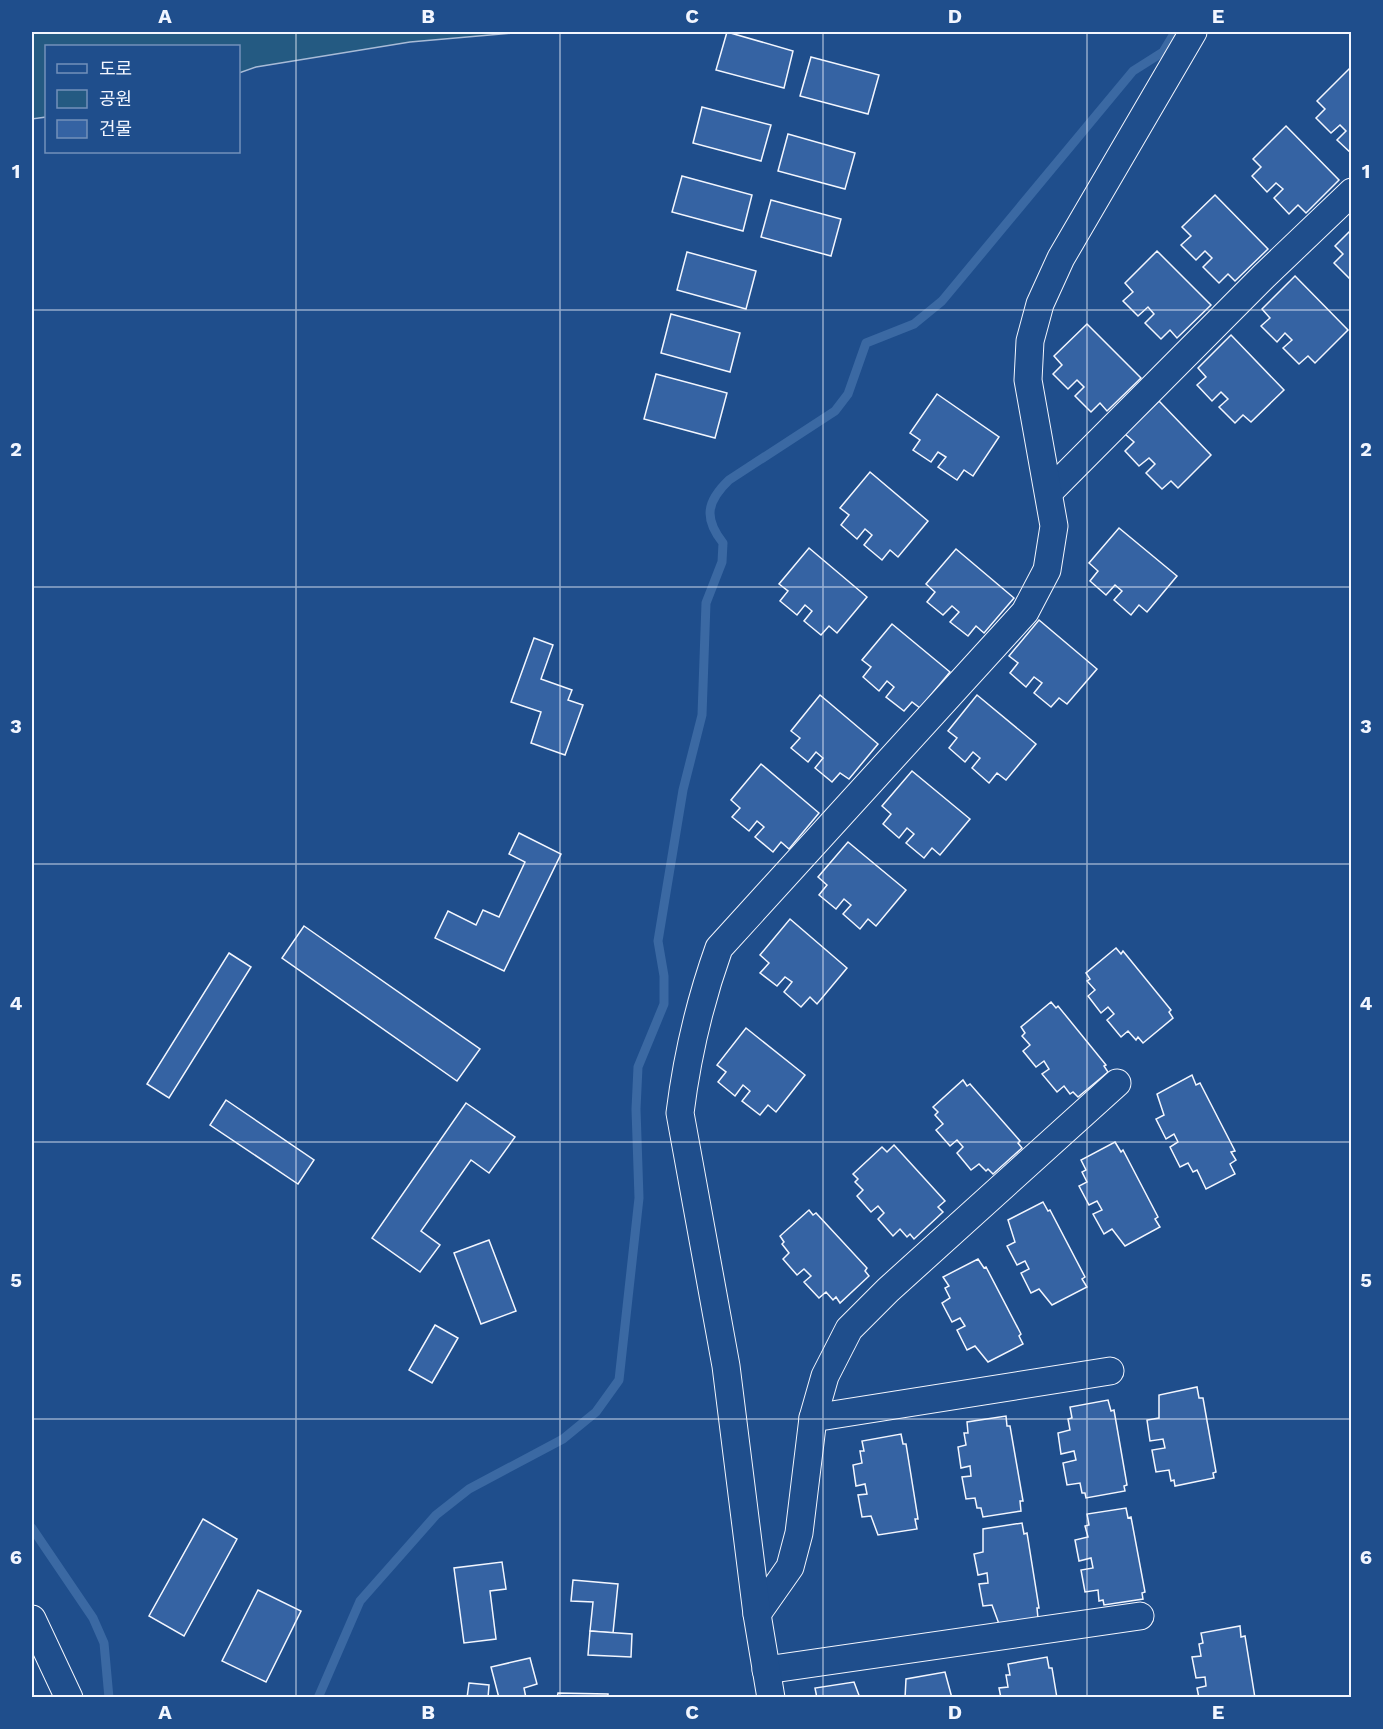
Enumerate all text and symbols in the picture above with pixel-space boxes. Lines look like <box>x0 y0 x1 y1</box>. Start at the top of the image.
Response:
text: A <box>158 4 172 28</box>
text: B <box>421 4 435 28</box>
text: C <box>685 4 699 28</box>
text: D <box>948 4 962 28</box>
text: E <box>1212 4 1224 28</box>
legend <box>45 45 240 153</box>
text: 도로 <box>99 58 132 79</box>
text: 공원 <box>99 88 132 109</box>
text: 건물 <box>99 118 132 139</box>
text: 1 <box>12 159 20 183</box>
text: 1 <box>1362 159 1370 183</box>
text: 2 <box>10 437 22 461</box>
text: 2 <box>1360 437 1372 461</box>
text: 3 <box>10 714 22 738</box>
text: 3 <box>1360 714 1372 738</box>
text: 4 <box>10 991 23 1015</box>
text: 4 <box>1360 991 1373 1015</box>
text: 5 <box>10 1268 22 1292</box>
text: 5 <box>1360 1268 1372 1292</box>
text: 6 <box>10 1545 22 1569</box>
text: 6 <box>1360 1545 1372 1569</box>
text: A <box>158 1700 172 1724</box>
text: B <box>421 1700 435 1724</box>
text: C <box>685 1700 699 1724</box>
text: D <box>948 1700 962 1724</box>
text: E <box>1212 1700 1224 1724</box>

